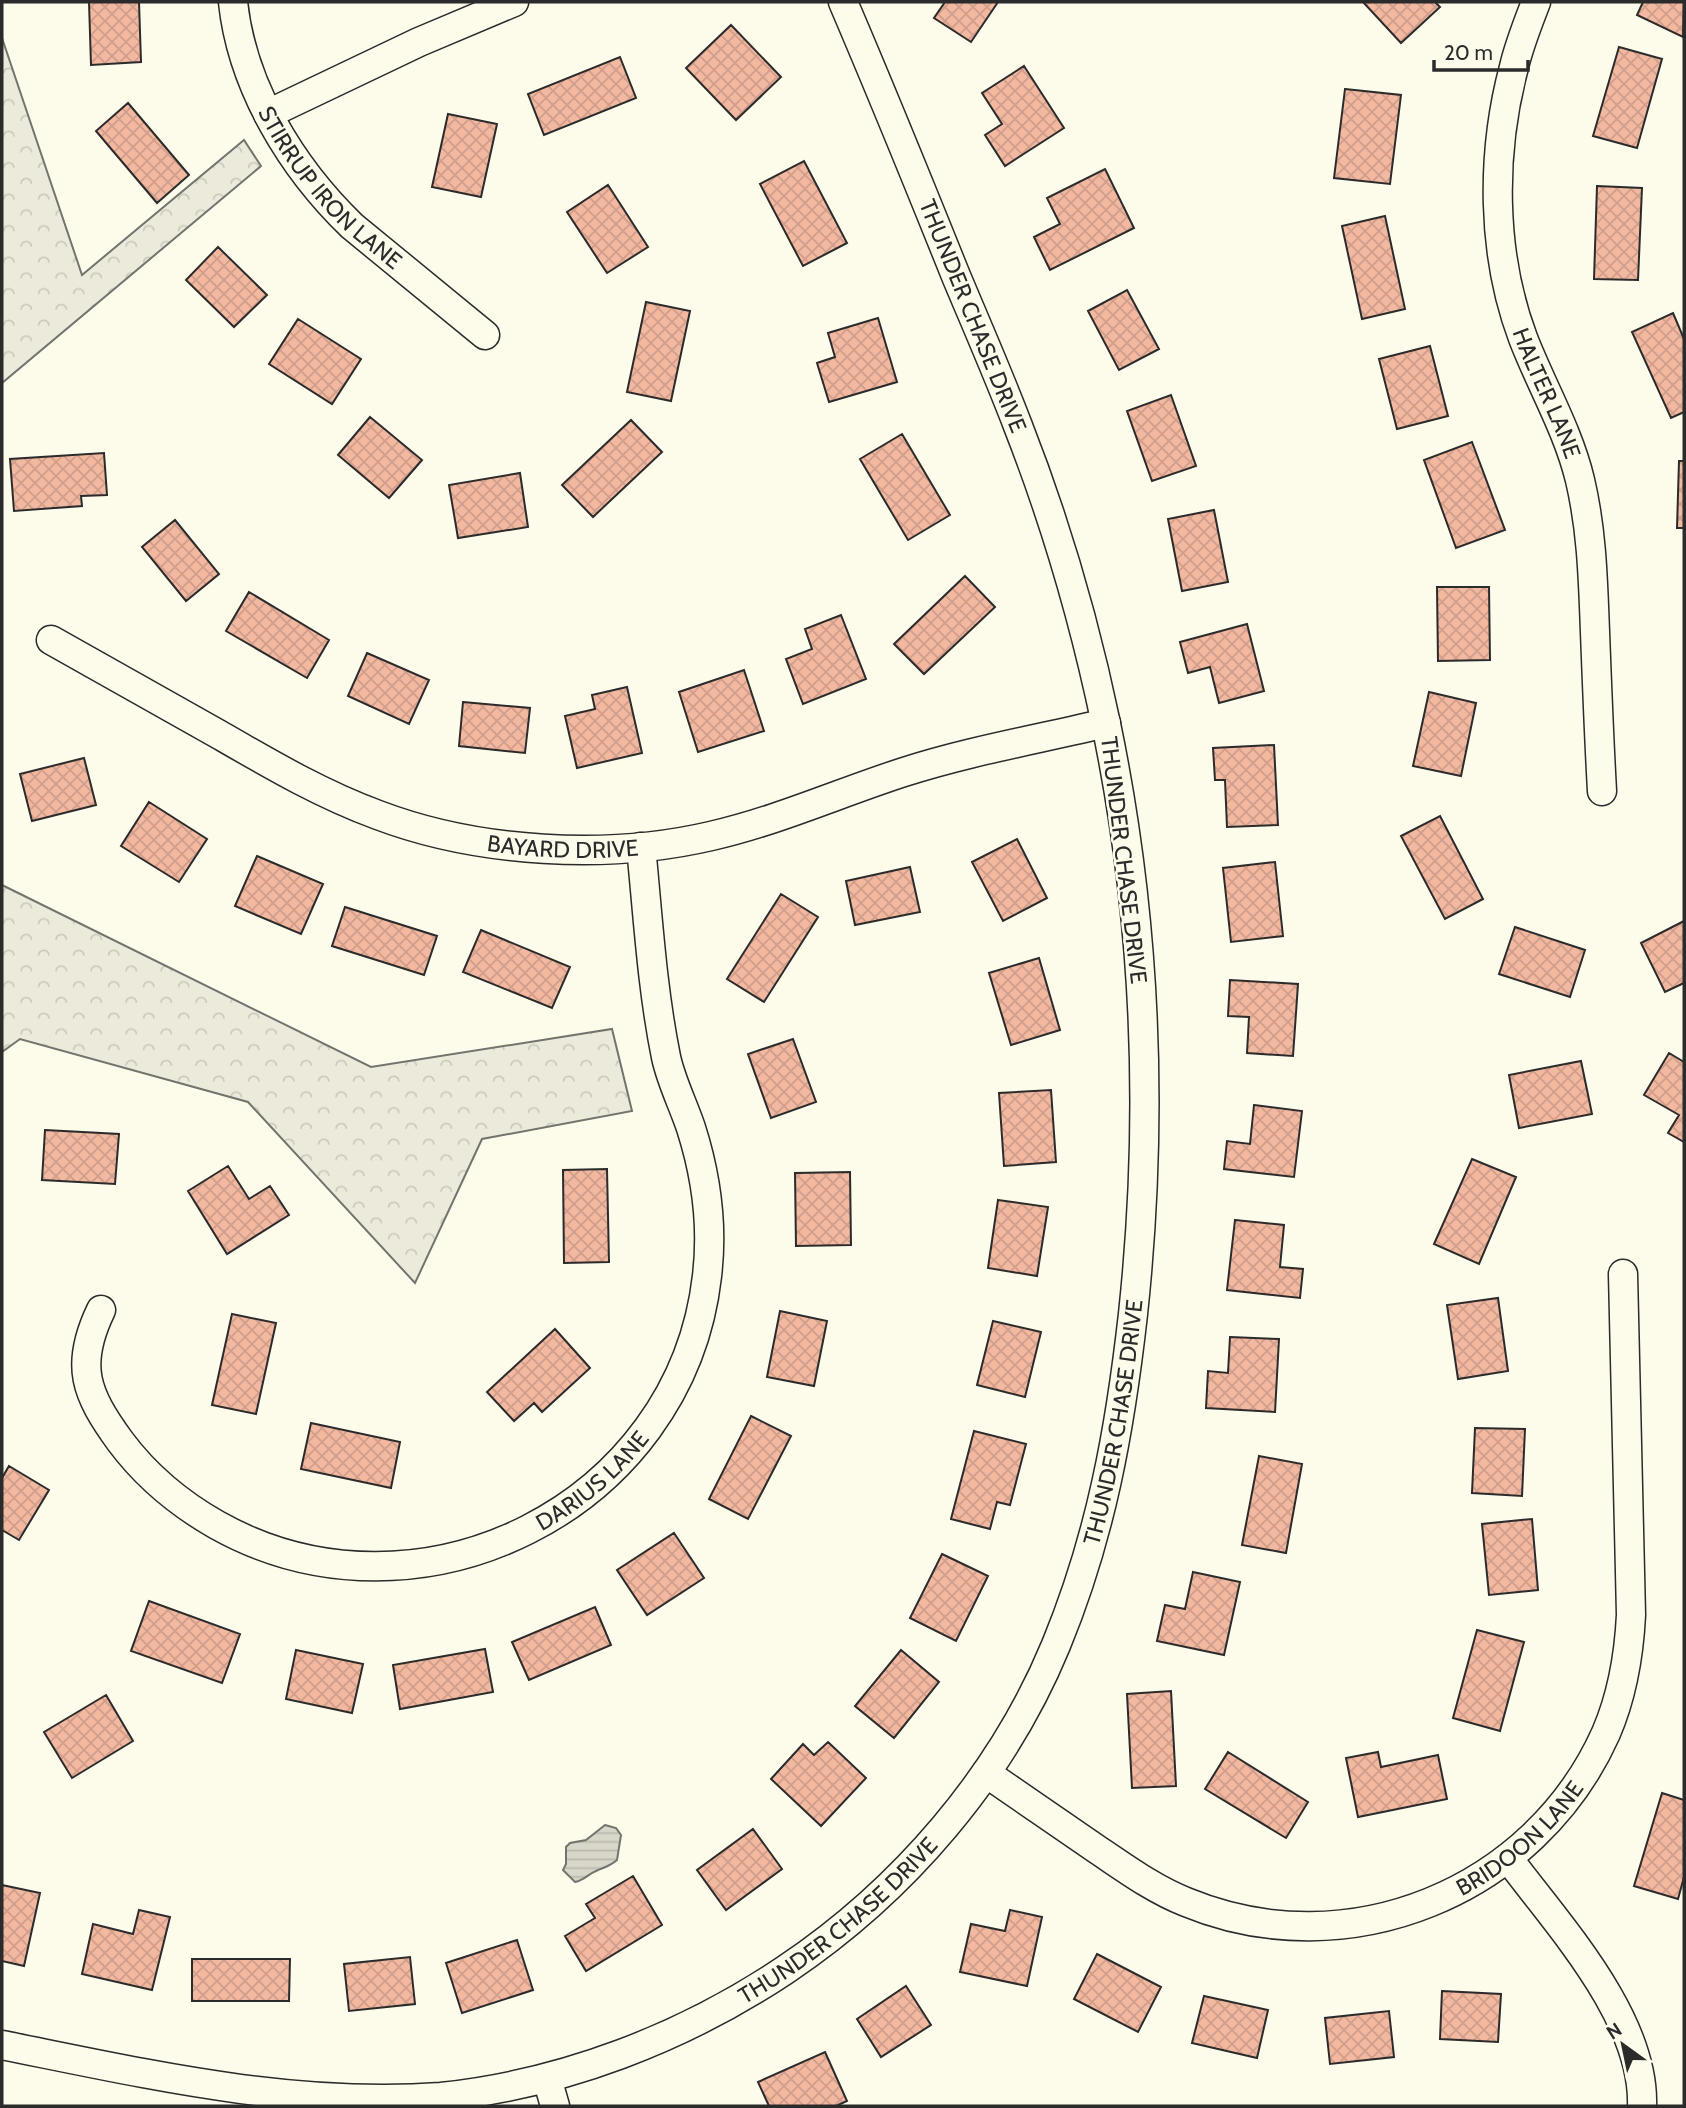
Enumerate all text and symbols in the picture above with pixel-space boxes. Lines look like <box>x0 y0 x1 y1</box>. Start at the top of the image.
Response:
scale bar <box>1434 28 1528 72</box>
text: 20 m <box>1444 40 1493 65</box>
street label: STIRRUP IRON LANE <box>252 101 408 275</box>
street label: THUNDER CHASE DRIVE <box>913 195 1033 437</box>
street label: HALTER LANE <box>1507 324 1587 462</box>
street label: THUNDER CHASE DRIVE <box>1095 735 1153 985</box>
street label: BAYARD DRIVE <box>486 829 639 864</box>
street label: THUNDER CHASE DRIVE <box>1077 1298 1148 1548</box>
street label: DARIUS LANE <box>531 1425 655 1537</box>
street label: BRIDOON LANE <box>1451 1775 1589 1902</box>
street label: THUNDER CHASE DRIVE <box>733 1831 943 2010</box>
north arrow <box>1588 2010 1658 2080</box>
text: N <box>1602 2018 1626 2044</box>

